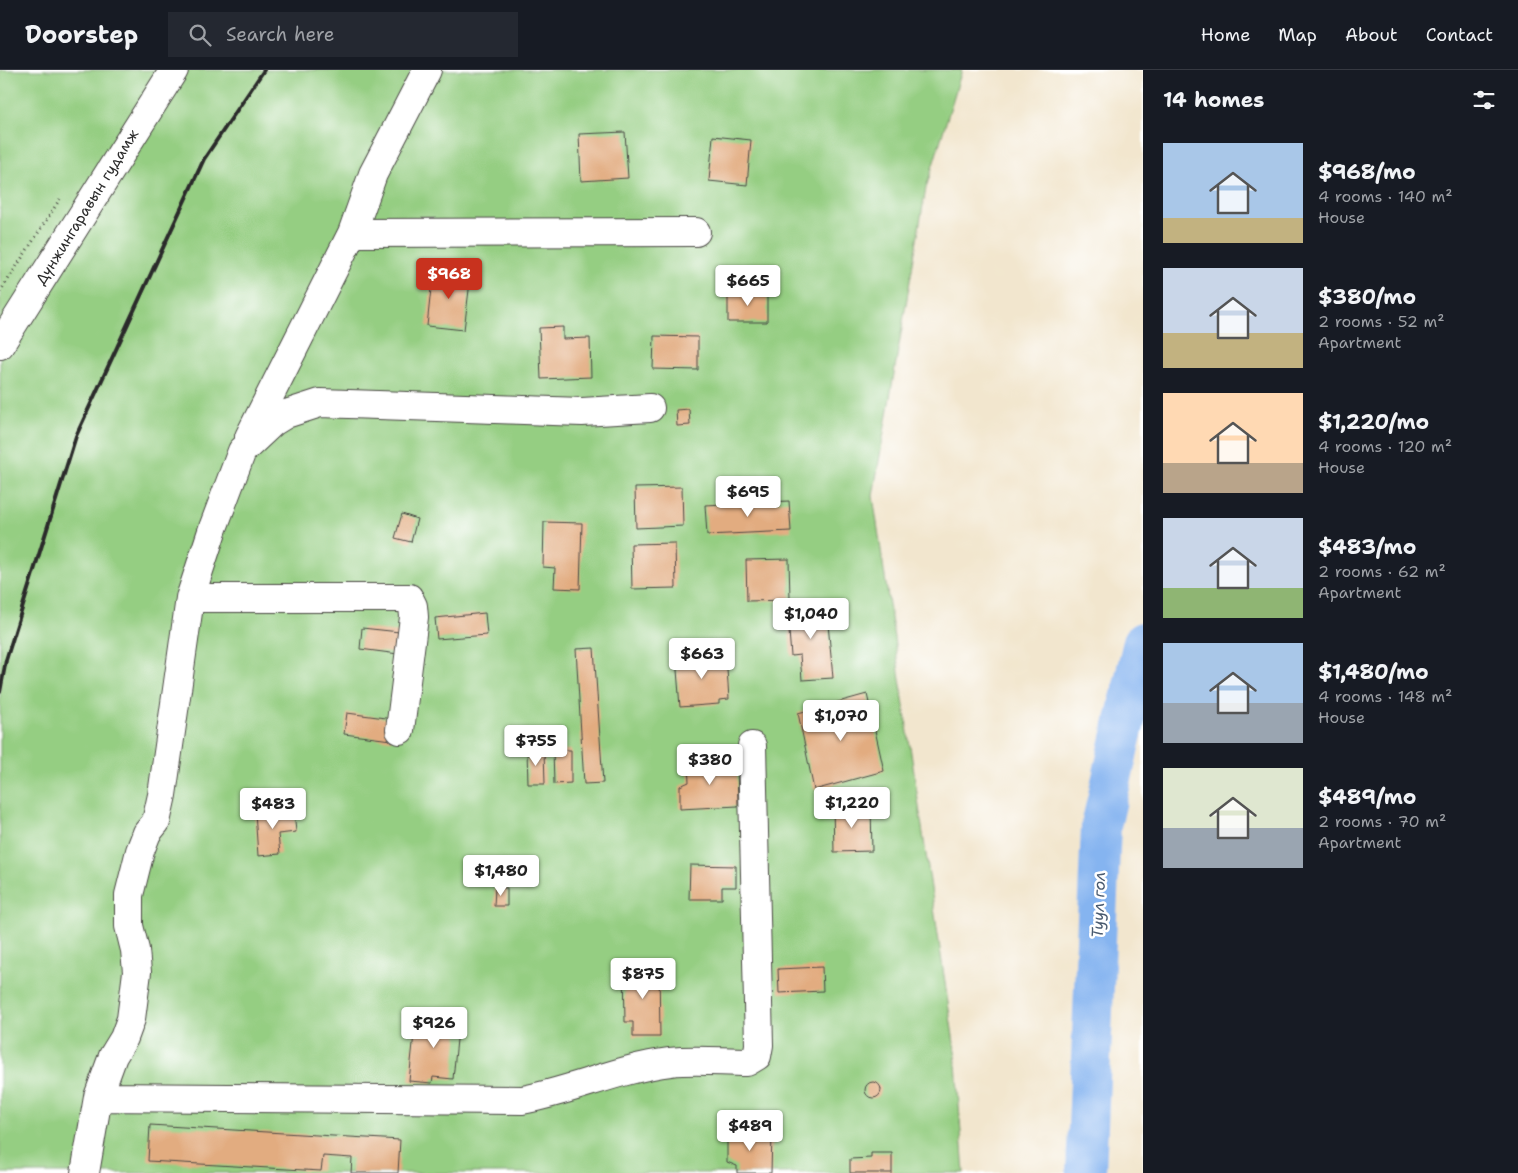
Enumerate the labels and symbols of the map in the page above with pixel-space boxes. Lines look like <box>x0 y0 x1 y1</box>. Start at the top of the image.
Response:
street label: Дүнжингаравын гудамж <box>31 125 144 289</box>
pin: $968 <box>419 258 479 300</box>
pin: $665 <box>718 264 778 307</box>
pin: $695 <box>718 476 778 518</box>
pin: $1,040 <box>770 598 852 640</box>
pin: $663 <box>672 638 732 680</box>
pin: $1,070 <box>800 700 882 742</box>
pin: $755 <box>506 724 566 767</box>
pin: $380 <box>680 744 740 786</box>
pin: $1,220 <box>811 786 893 829</box>
pin: $483 <box>243 788 303 830</box>
pin: $1,480 <box>460 854 542 897</box>
water label: Туул гол <box>1087 871 1110 938</box>
pin: $875 <box>613 958 673 1000</box>
pin: $926 <box>404 1006 464 1049</box>
pin: $489 <box>720 1110 780 1152</box>

